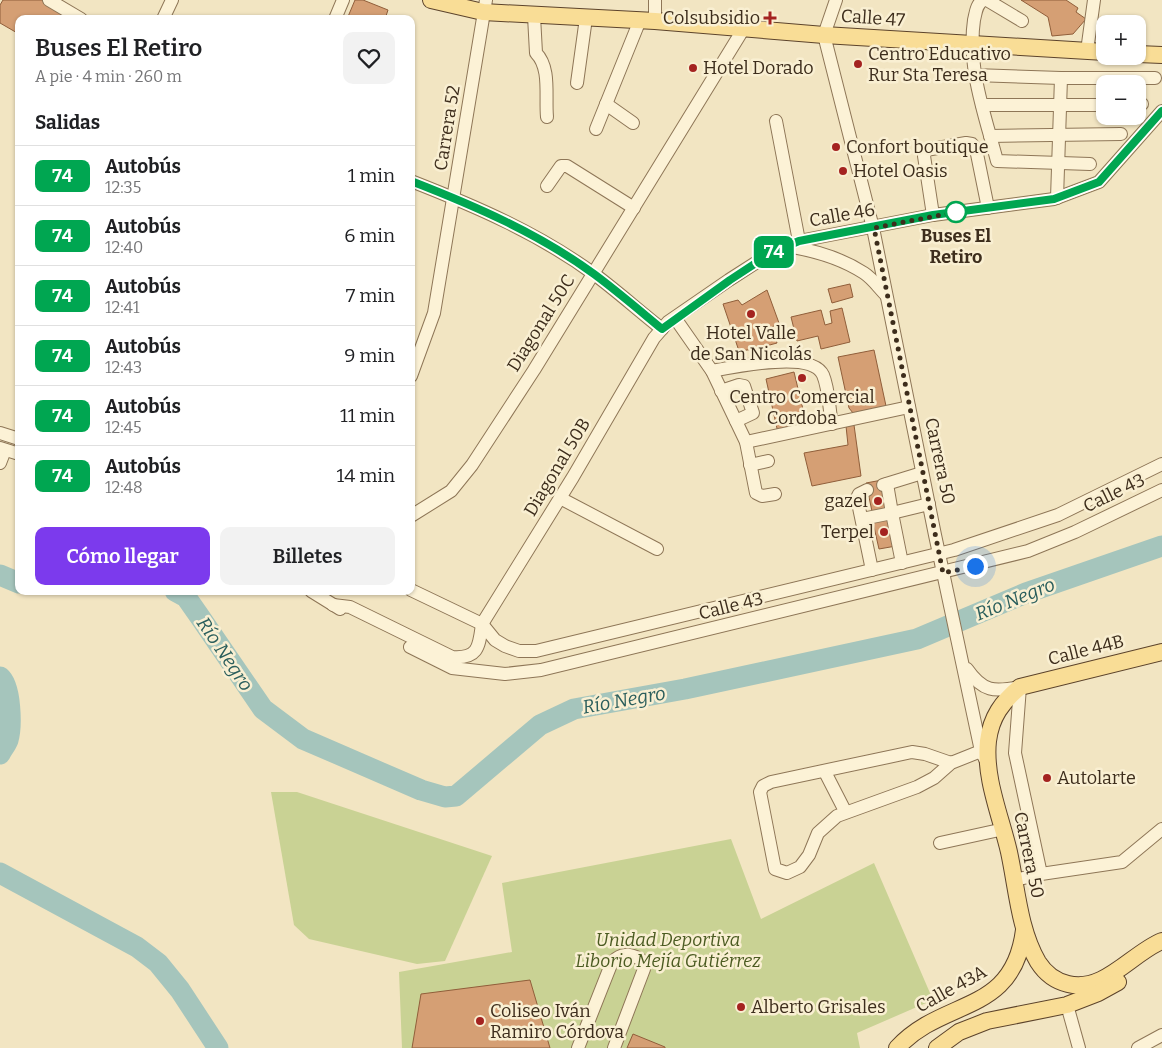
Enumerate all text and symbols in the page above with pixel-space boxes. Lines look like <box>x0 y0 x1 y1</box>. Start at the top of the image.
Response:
street label: Calle 47 <box>840 5 906 31</box>
place label: Colsubsidio <box>663 7 760 29</box>
marker: Colsubsidio <box>764 12 776 24</box>
map controls <box>1096 15 1146 125</box>
button: + <box>1096 15 1146 65</box>
button: heart <box>343 32 395 84</box>
text: Buses El Retiro <box>35 34 202 62</box>
place label: Centro Educativo Rur Sta Teresa <box>868 43 1011 86</box>
place label: Hotel Dorado <box>703 57 814 79</box>
marker: Centro Educativo Rur Sta Teresa <box>852 58 864 70</box>
marker: Hotel Dorado <box>687 62 699 74</box>
text: A pie · 4 min · 260 m <box>35 67 182 86</box>
button: − <box>1096 75 1146 125</box>
street label: Carrera 52 <box>429 84 465 172</box>
text: Salidas <box>35 111 100 134</box>
place label: Confort boutique <box>846 136 989 158</box>
marker: Confort boutique <box>830 141 842 153</box>
text: Autobús <box>105 155 181 178</box>
place label: Hotel Oasis <box>853 160 948 182</box>
text: 1 min <box>348 164 395 187</box>
text: 74 <box>52 165 73 187</box>
marker: Hotel Oasis <box>837 165 849 177</box>
text: 12:35 <box>105 178 141 197</box>
street label: Calle 46 <box>808 198 876 232</box>
marker: Buses El Retiro <box>945 201 967 223</box>
text: Autobús <box>105 215 181 238</box>
text: 6 min <box>344 224 395 247</box>
text: 74 <box>52 225 73 247</box>
place label: Buses El Retiro <box>921 225 992 268</box>
line badge: 74 <box>752 236 796 268</box>
text: 12:40 <box>105 238 143 257</box>
text: 74 <box>764 241 784 263</box>
street label: Diagonal 50C <box>502 270 580 376</box>
text: Autobús <box>105 275 181 298</box>
text: 7 min <box>346 284 395 307</box>
text: 74 <box>52 285 73 307</box>
text: 12:41 <box>105 298 139 317</box>
marker: Hotel Valle de San Nicolás <box>745 308 757 320</box>
place label: Hotel Valle de San Nicolás <box>690 322 812 365</box>
text: Autobús <box>105 335 181 358</box>
text: 9 min <box>344 344 395 367</box>
text: 74 <box>52 345 73 367</box>
text: 12:43 <box>105 358 142 377</box>
marker: Centro Comercial Cordoba <box>796 372 808 384</box>
place label: Centro Comercial Cordoba <box>729 386 875 429</box>
text: Autobús <box>105 395 181 418</box>
text: 11 min <box>340 404 395 427</box>
text: 74 <box>52 405 73 427</box>
street label: Diagonal 50B <box>519 414 595 520</box>
street label: Carrera 50 <box>920 416 960 506</box>
text: 12:45 <box>105 418 141 437</box>
text: Autobús <box>105 455 181 478</box>
text: 14 min <box>337 464 395 487</box>
text: 74 <box>52 465 73 487</box>
street label: Calle 43 <box>1080 469 1148 517</box>
text: 12:48 <box>105 478 143 497</box>
place label: gazel <box>825 490 868 512</box>
marker: gazel <box>872 495 884 507</box>
place label: Terpel <box>821 521 874 543</box>
marker: Terpel <box>878 526 890 538</box>
button: Cómo llegar <box>35 527 210 585</box>
button: Billetes <box>220 527 395 585</box>
your location <box>963 554 988 579</box>
water label: Río Negro <box>972 573 1058 625</box>
street label: Calle 43 <box>696 587 766 625</box>
water label: Río Negro <box>192 613 258 695</box>
street label: Calle 44B <box>1046 630 1126 670</box>
water label: Río Negro <box>581 681 667 719</box>
place label: Autolarte <box>1057 767 1136 789</box>
marker: Autolarte <box>1041 772 1053 784</box>
street label: Carrera 50 <box>1009 810 1049 900</box>
park label: Unidad Deportiva Liborio Mejía Gutiérrez <box>575 929 761 972</box>
street label: Calle 43A <box>912 960 991 1017</box>
place label: Alberto Grisales <box>751 996 886 1018</box>
place label: Coliseo Iván Ramiro Córdova <box>490 1000 624 1043</box>
marker: Alberto Grisales <box>735 1001 747 1013</box>
marker: Coliseo Iván Ramiro Córdova <box>474 1015 486 1027</box>

